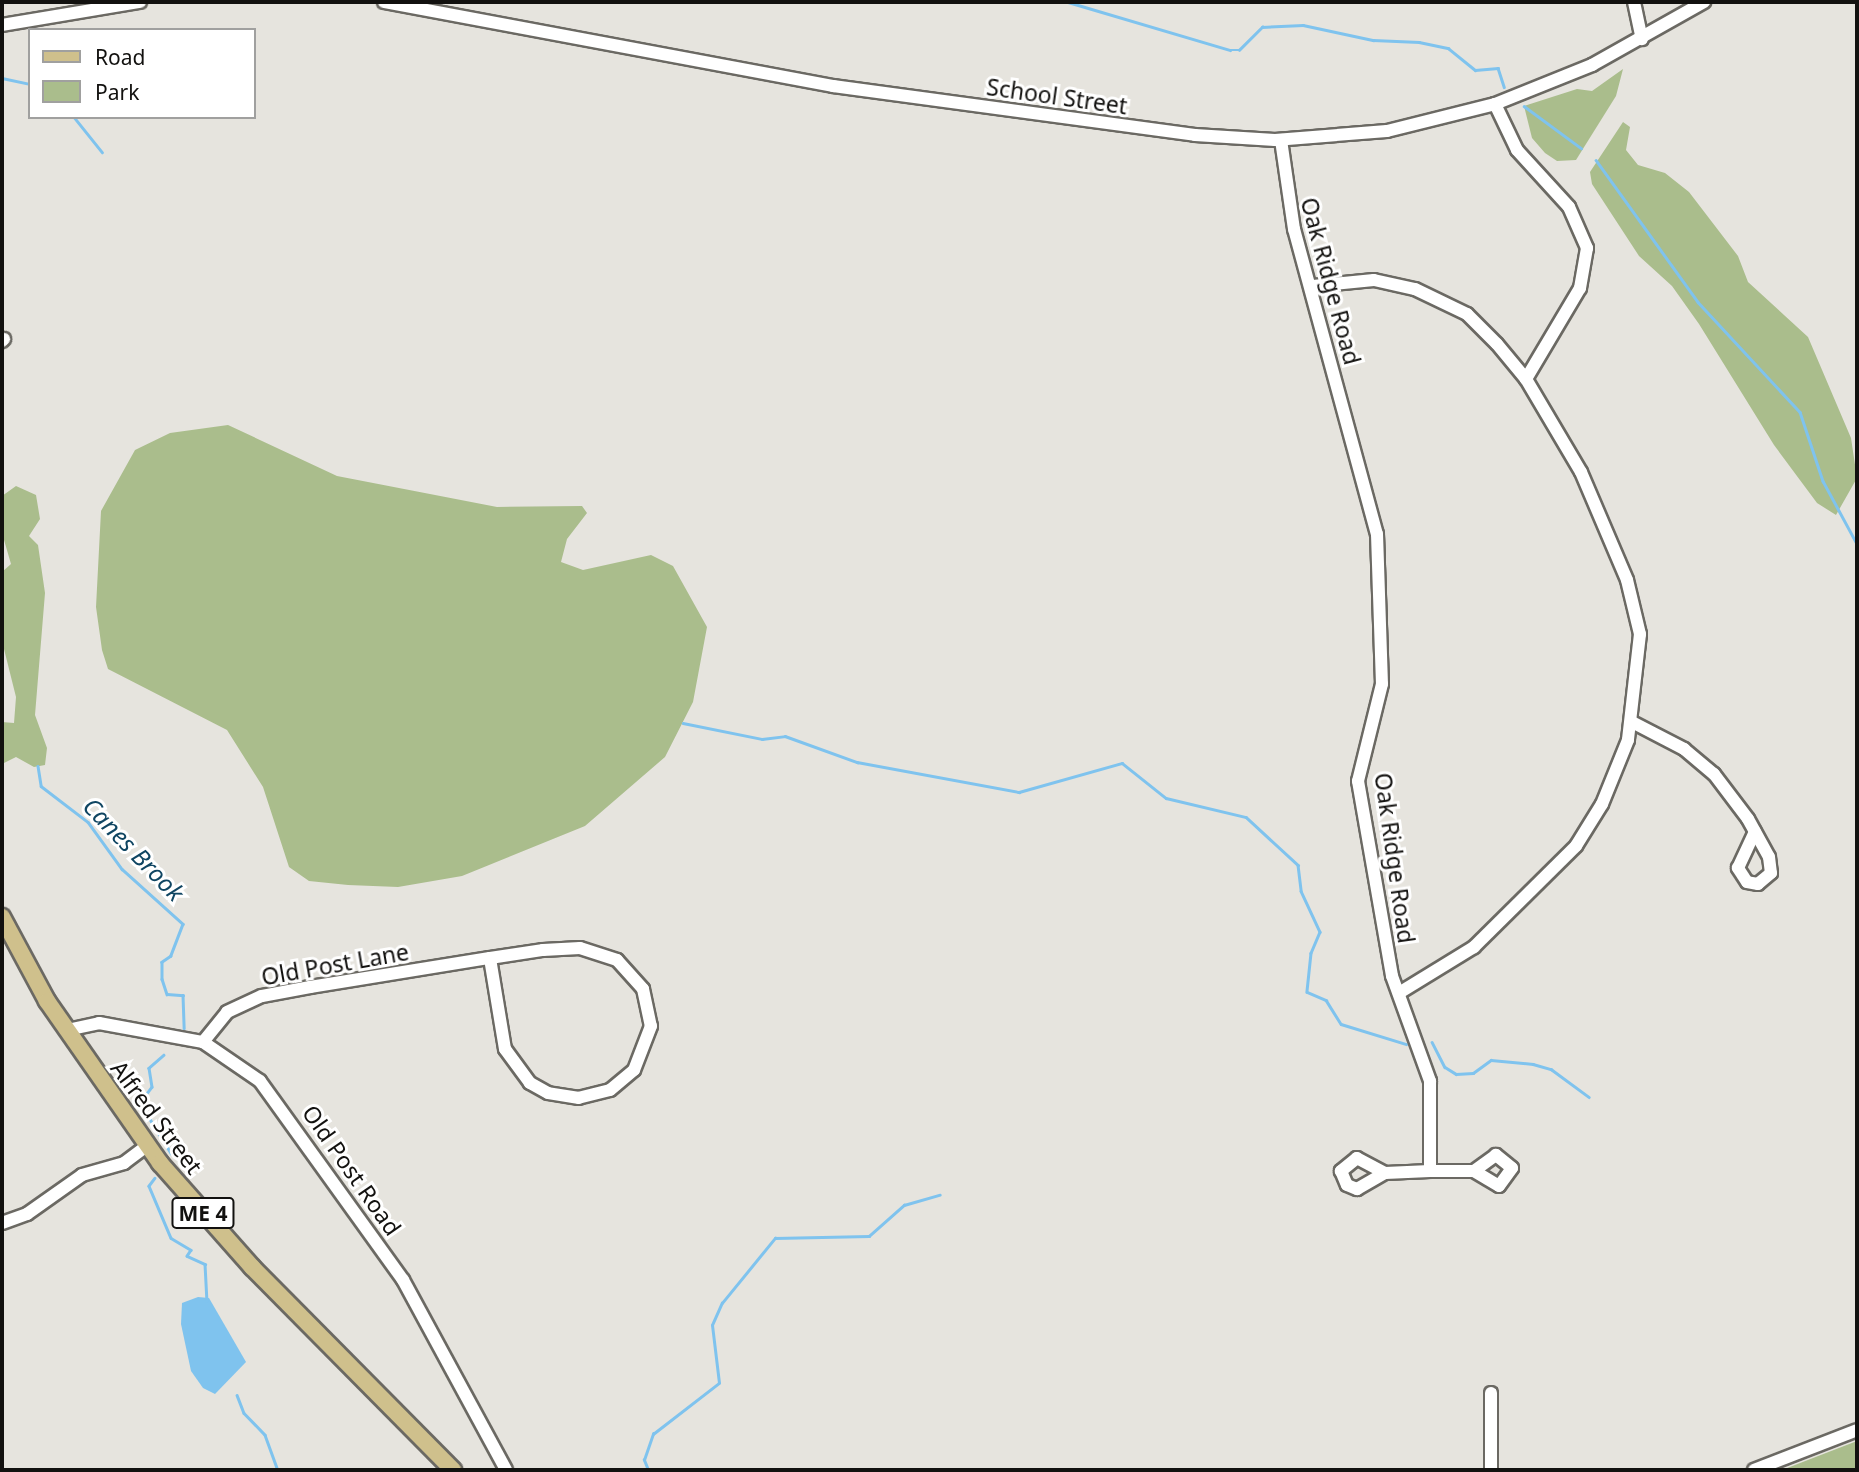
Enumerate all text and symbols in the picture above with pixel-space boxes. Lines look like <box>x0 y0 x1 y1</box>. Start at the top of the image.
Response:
legend <box>28 28 256 119</box>
text: Road <box>95 43 145 71</box>
street label: School Street <box>985 72 1129 120</box>
text: Park <box>95 78 139 106</box>
street label: Oak Ridge Road <box>1295 194 1367 368</box>
street label: Oak Ridge Road <box>1369 771 1421 945</box>
water label: Canes Brook <box>78 791 190 907</box>
street label: Old Post Lane <box>259 937 411 991</box>
street label: Alfred Street <box>105 1055 209 1179</box>
street label: Old Post Road <box>297 1100 407 1240</box>
road number: ME 4 <box>170 1196 236 1230</box>

